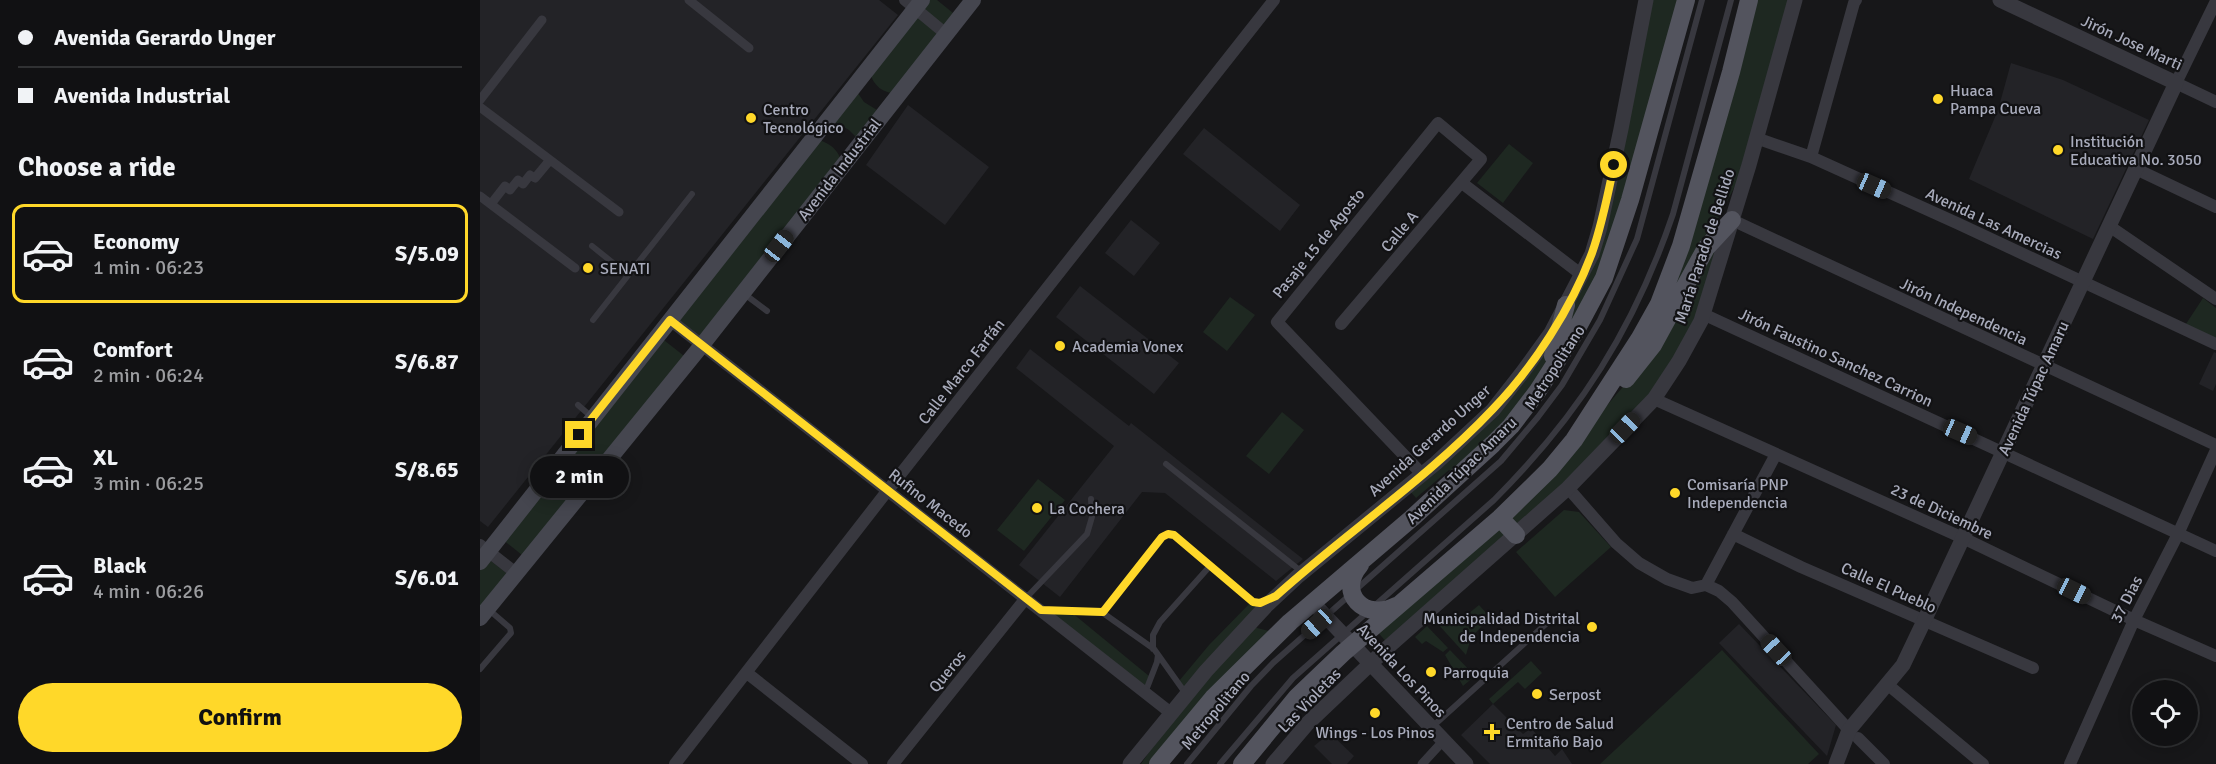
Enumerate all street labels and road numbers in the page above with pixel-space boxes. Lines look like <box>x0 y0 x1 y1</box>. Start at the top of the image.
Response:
street label: Jirón Jose Marti <box>2078 11 2185 75</box>
street label: Avenida Industrial <box>794 114 886 225</box>
street label: María Parado de Bellido <box>1670 166 1740 326</box>
street label: Pasaje 15 de Agosto <box>1268 184 1369 303</box>
street label: Avenida Las Amercias <box>1922 184 2065 264</box>
street label: Calle A <box>1377 207 1423 256</box>
street label: Jirón Independencia <box>1897 274 2030 350</box>
street label: Jirón Faustino Sanchez Carrion <box>1735 304 1936 412</box>
street label: Calle Marco Farfán <box>914 315 1009 428</box>
street label: Avenida Túpac Amaru <box>1994 318 2074 459</box>
street label: Metropolitano <box>1520 321 1590 414</box>
street label: Avenida Gerardo Unger <box>1364 380 1495 501</box>
street label: Avenida Túpac Amaru <box>1402 413 1521 529</box>
street label: Rufino Macedo <box>884 465 976 543</box>
street label: 23 de Diciembre <box>1887 480 1996 544</box>
street label: Calle El Pueblo <box>1838 558 1939 618</box>
street label: 37 Dias <box>2106 572 2147 627</box>
street label: Avenida Los Pinos <box>1352 619 1450 722</box>
street label: Queros <box>925 647 971 697</box>
street label: Las Violetas <box>1274 664 1345 737</box>
street label: Metropolitano <box>1177 667 1255 754</box>

